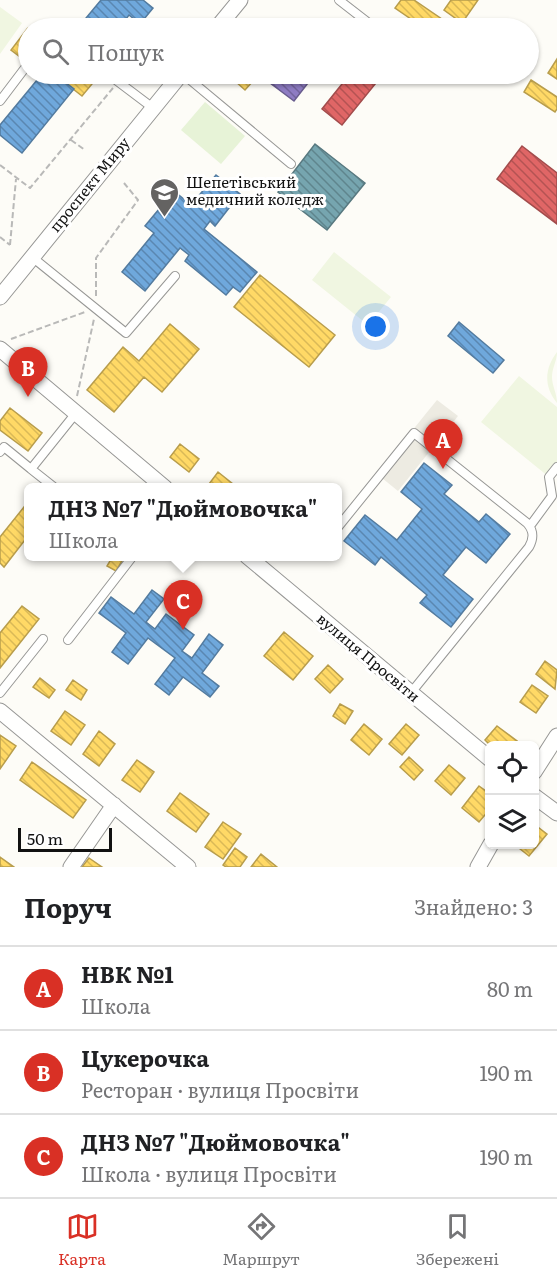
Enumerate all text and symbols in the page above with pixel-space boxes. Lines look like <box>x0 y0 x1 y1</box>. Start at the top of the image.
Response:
search box <box>18 18 539 84</box>
icon: search <box>39 35 72 68</box>
text: Пошук <box>87 35 164 68</box>
street label: проспект Миру <box>43 131 135 237</box>
place label: Шепетівський медичний коледж <box>186 170 324 210</box>
school or university icon: Шепетівський медичний коледж <box>149 176 181 218</box>
your location <box>361 312 390 341</box>
pin: B <box>9 348 48 397</box>
pin: A <box>424 420 462 469</box>
popup <box>24 483 342 561</box>
text: ДНЗ №7 "Дюймовочка" <box>48 491 318 524</box>
text: Школа <box>48 524 118 554</box>
pin: C <box>164 580 202 630</box>
street label: вулиця Просвіти <box>312 607 426 707</box>
map controls <box>485 741 539 849</box>
button: locate <box>485 741 539 795</box>
button: layers <box>485 795 539 849</box>
scale bar <box>18 825 112 852</box>
text: 50 m <box>27 826 63 850</box>
text: Поруч <box>24 887 112 926</box>
text: Знайдено: 3 <box>414 891 533 921</box>
text: НВК №1 <box>81 957 174 990</box>
text: A <box>36 973 51 1003</box>
text: 80 m <box>487 973 533 1003</box>
text: Школа <box>81 990 151 1020</box>
text: Цукерочка <box>81 1041 209 1074</box>
text: B <box>37 1057 50 1087</box>
text: 190 m <box>479 1057 533 1087</box>
text: Ресторан · вулиця Просвіти <box>81 1074 359 1104</box>
text: ДНЗ №7 "Дюймовочка" <box>81 1125 350 1158</box>
text: C <box>36 1141 51 1171</box>
text: 190 m <box>479 1141 533 1171</box>
text: Школа · вулиця Просвіти <box>81 1158 337 1188</box>
tab: Карта <box>58 1210 106 1270</box>
tab: Маршрут <box>222 1210 300 1270</box>
tab: Збережені <box>416 1210 499 1270</box>

